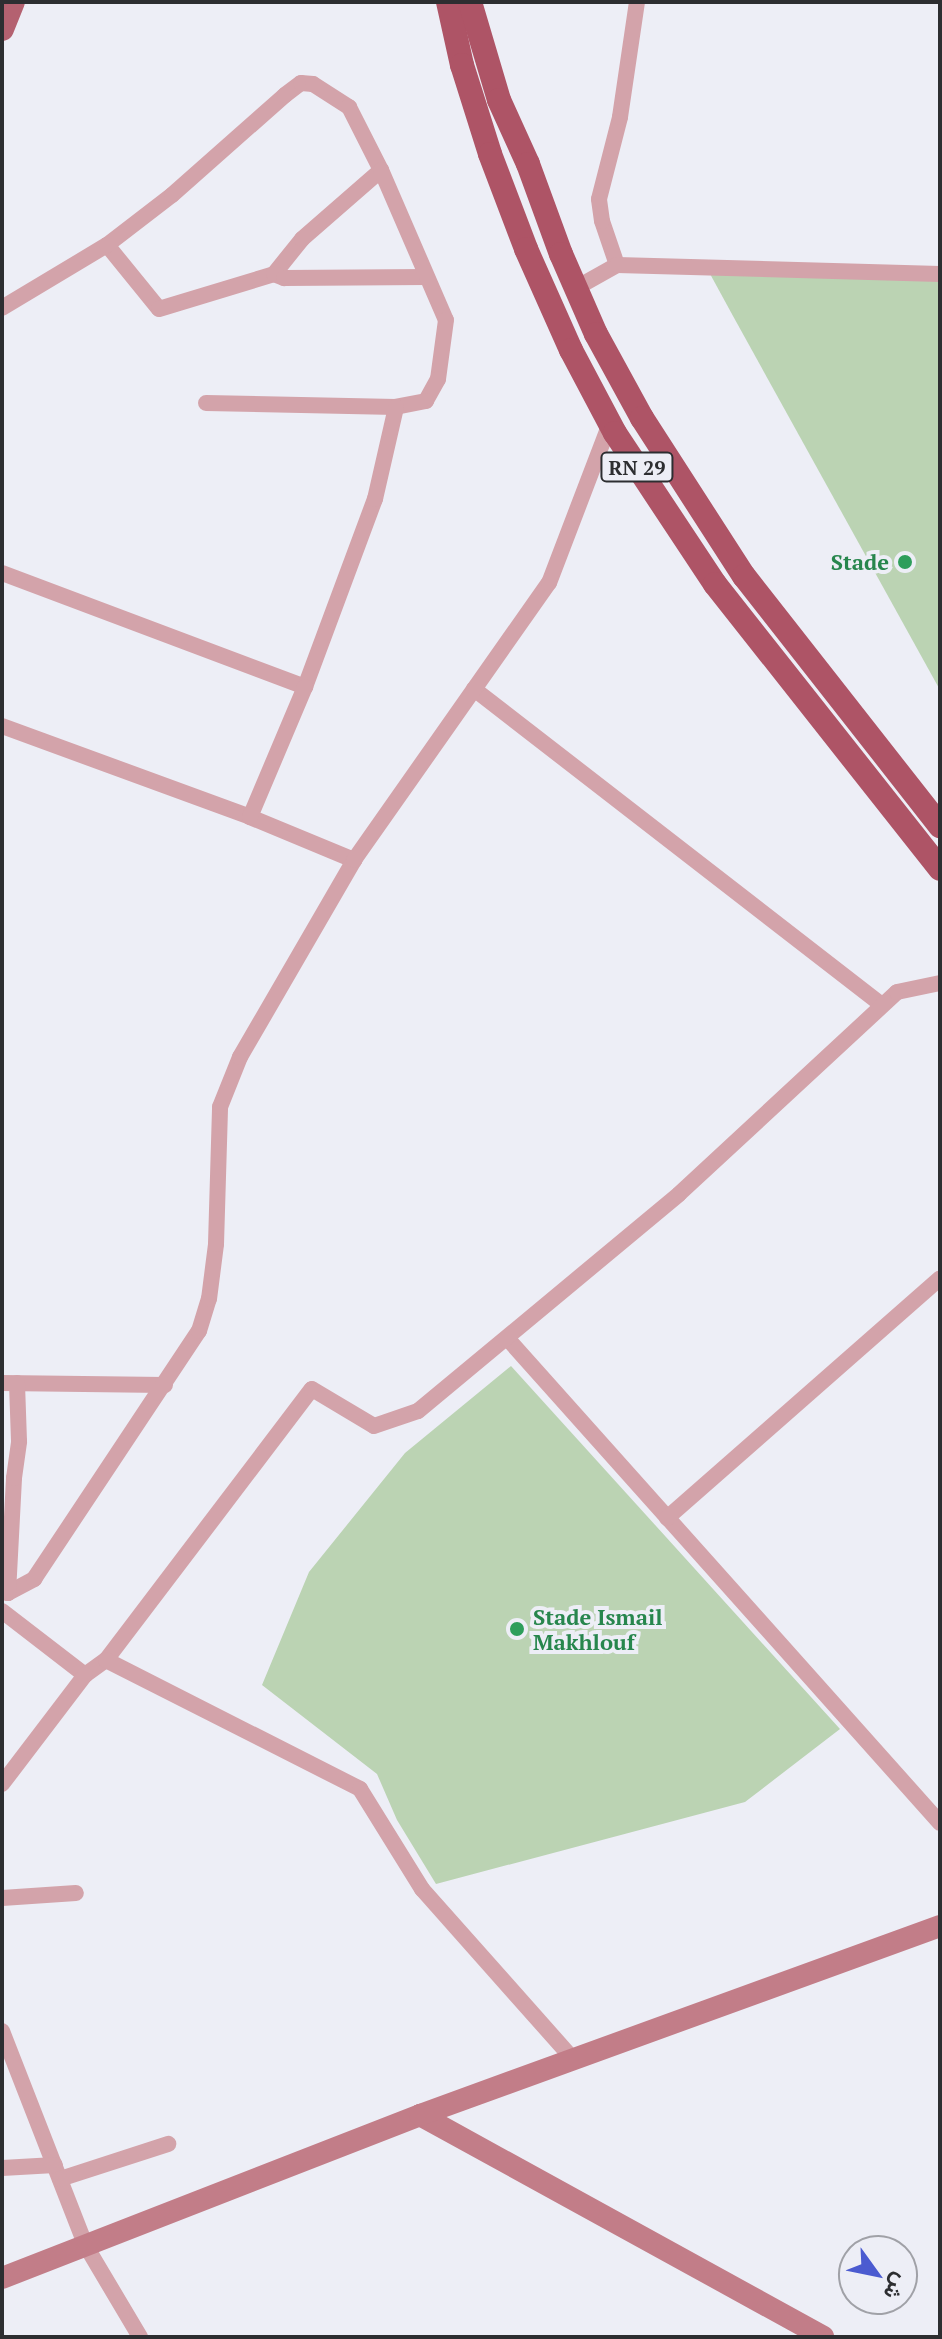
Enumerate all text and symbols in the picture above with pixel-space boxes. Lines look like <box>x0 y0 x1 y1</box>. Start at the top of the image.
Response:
road number: RN 29 <box>599 451 675 483</box>
place label: Stade <box>831 549 889 575</box>
marker: Stade <box>896 553 914 571</box>
place label: Stade Ismail Makhlouf <box>533 1603 663 1654</box>
marker: Stade Ismail Makhlouf <box>508 1620 526 1638</box>
north arrow <box>838 2235 918 2315</box>
text: ش <box>878 2268 916 2306</box>

